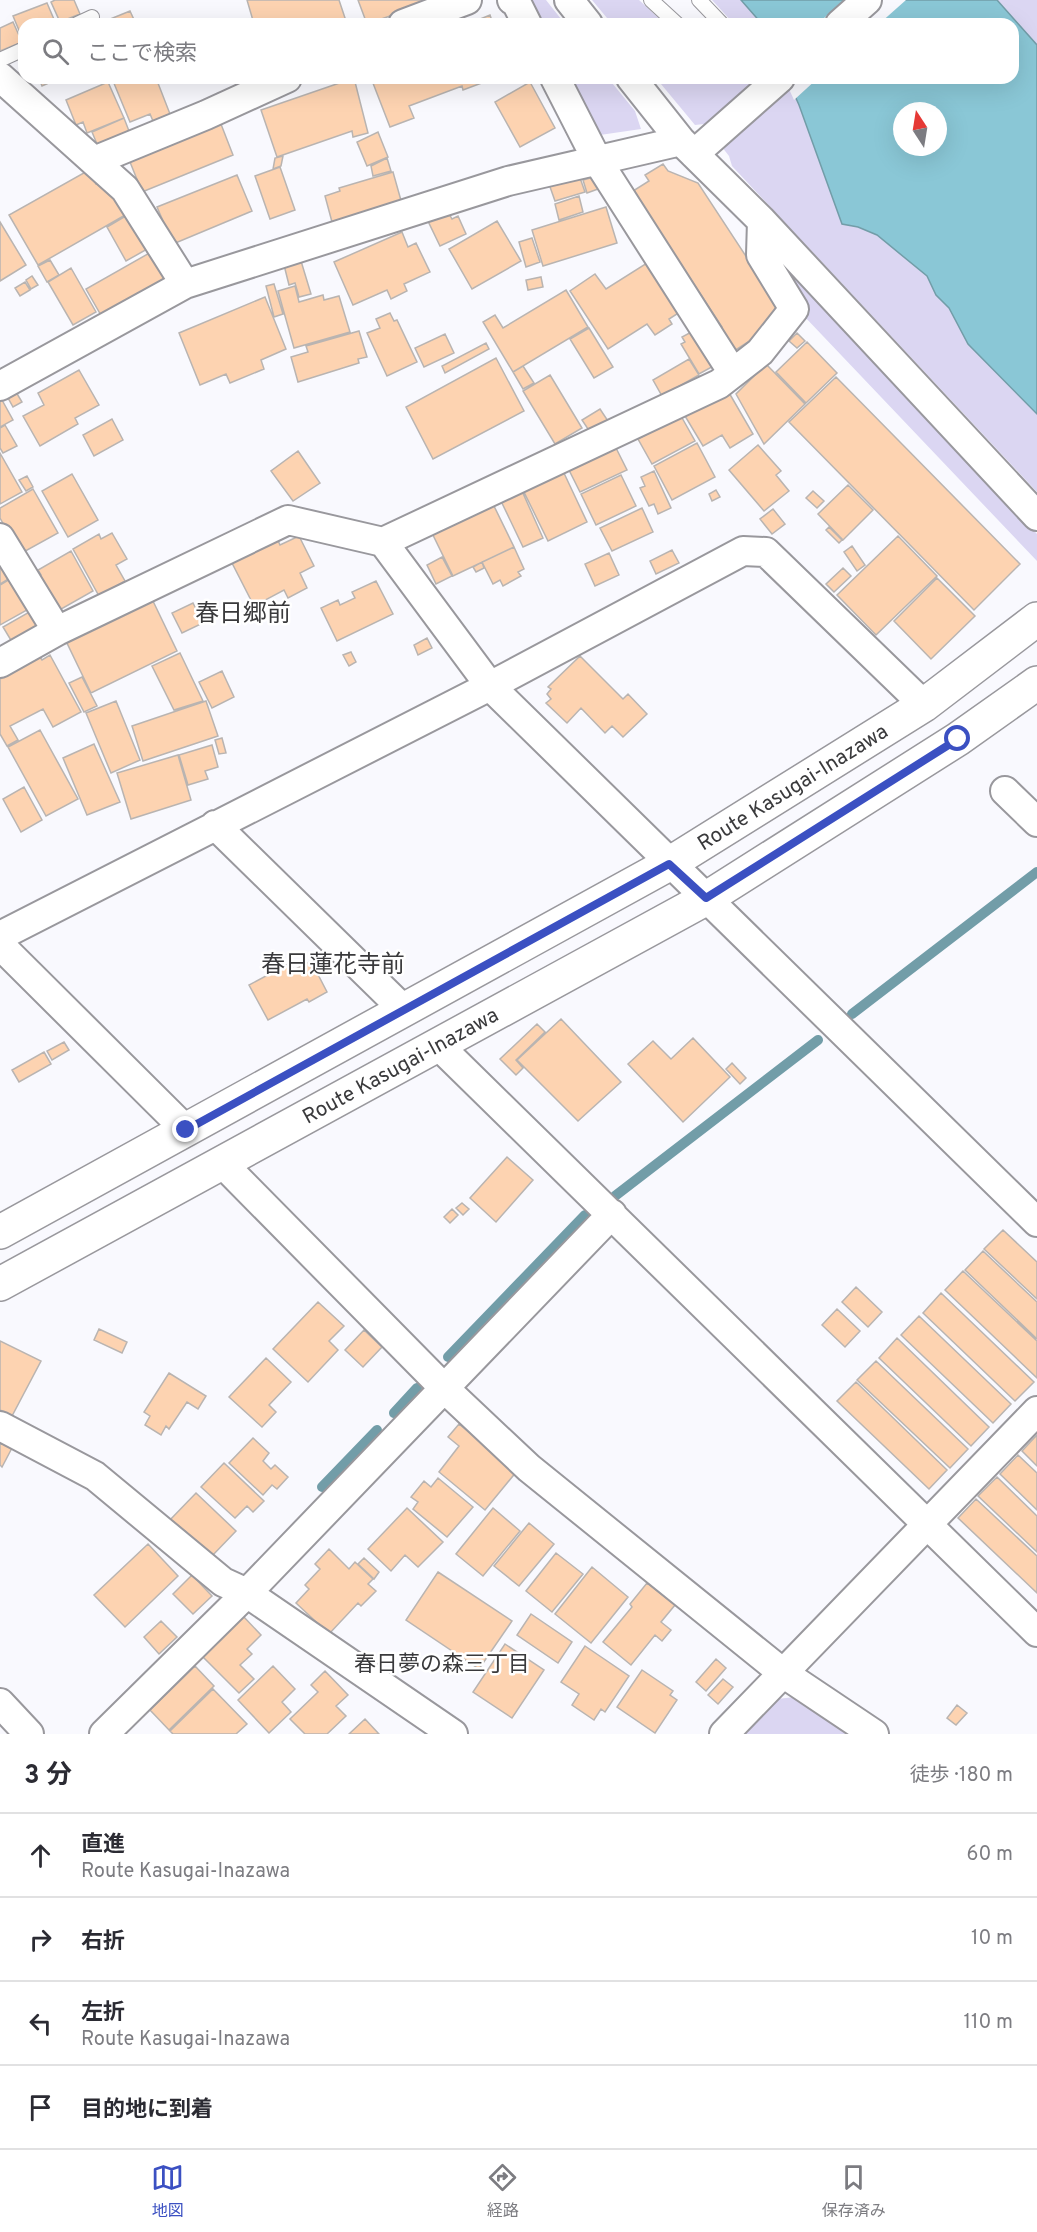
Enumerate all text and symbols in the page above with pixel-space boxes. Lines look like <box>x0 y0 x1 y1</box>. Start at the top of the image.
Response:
search box <box>18 18 1019 84</box>
icon: search <box>39 35 72 68</box>
text: ここで検索 <box>87 41 197 68</box>
north arrow <box>893 102 947 156</box>
district label: 春日郷前 <box>195 600 291 630</box>
street label: Route Kasugai-Inazawa <box>693 719 894 858</box>
route start <box>944 725 970 751</box>
district label: 春日蓮花寺前 <box>261 951 405 981</box>
street label: Route Kasugai-Inazawa <box>298 1002 504 1131</box>
route end <box>172 1116 198 1142</box>
district label: 春日夢の森三丁目 <box>354 1652 530 1679</box>
text: 3 分 <box>24 1760 72 1793</box>
text: 徒歩 · 180 m <box>910 1763 1013 1789</box>
text: 直進 <box>81 1832 125 1859</box>
icon: ahead <box>24 1839 57 1872</box>
text: 60 m <box>967 1842 1013 1868</box>
text: Route Kasugai-Inazawa <box>81 1859 290 1885</box>
icon: right <box>24 1923 57 1956</box>
text: 10 m <box>971 1926 1013 1952</box>
text: 右折 <box>81 1929 125 1956</box>
text: 左折 <box>81 2000 125 2027</box>
icon: left <box>24 2007 57 2040</box>
text: 110 m <box>964 2010 1013 2036</box>
text: Route Kasugai-Inazawa <box>81 2027 290 2053</box>
icon: arrive <box>24 2091 57 2124</box>
text: 目的地に到着 <box>81 2097 213 2124</box>
tab: 地図 <box>151 2161 184 2222</box>
tab: 経路 <box>486 2161 519 2222</box>
tab: 保存済み <box>822 2161 886 2222</box>

